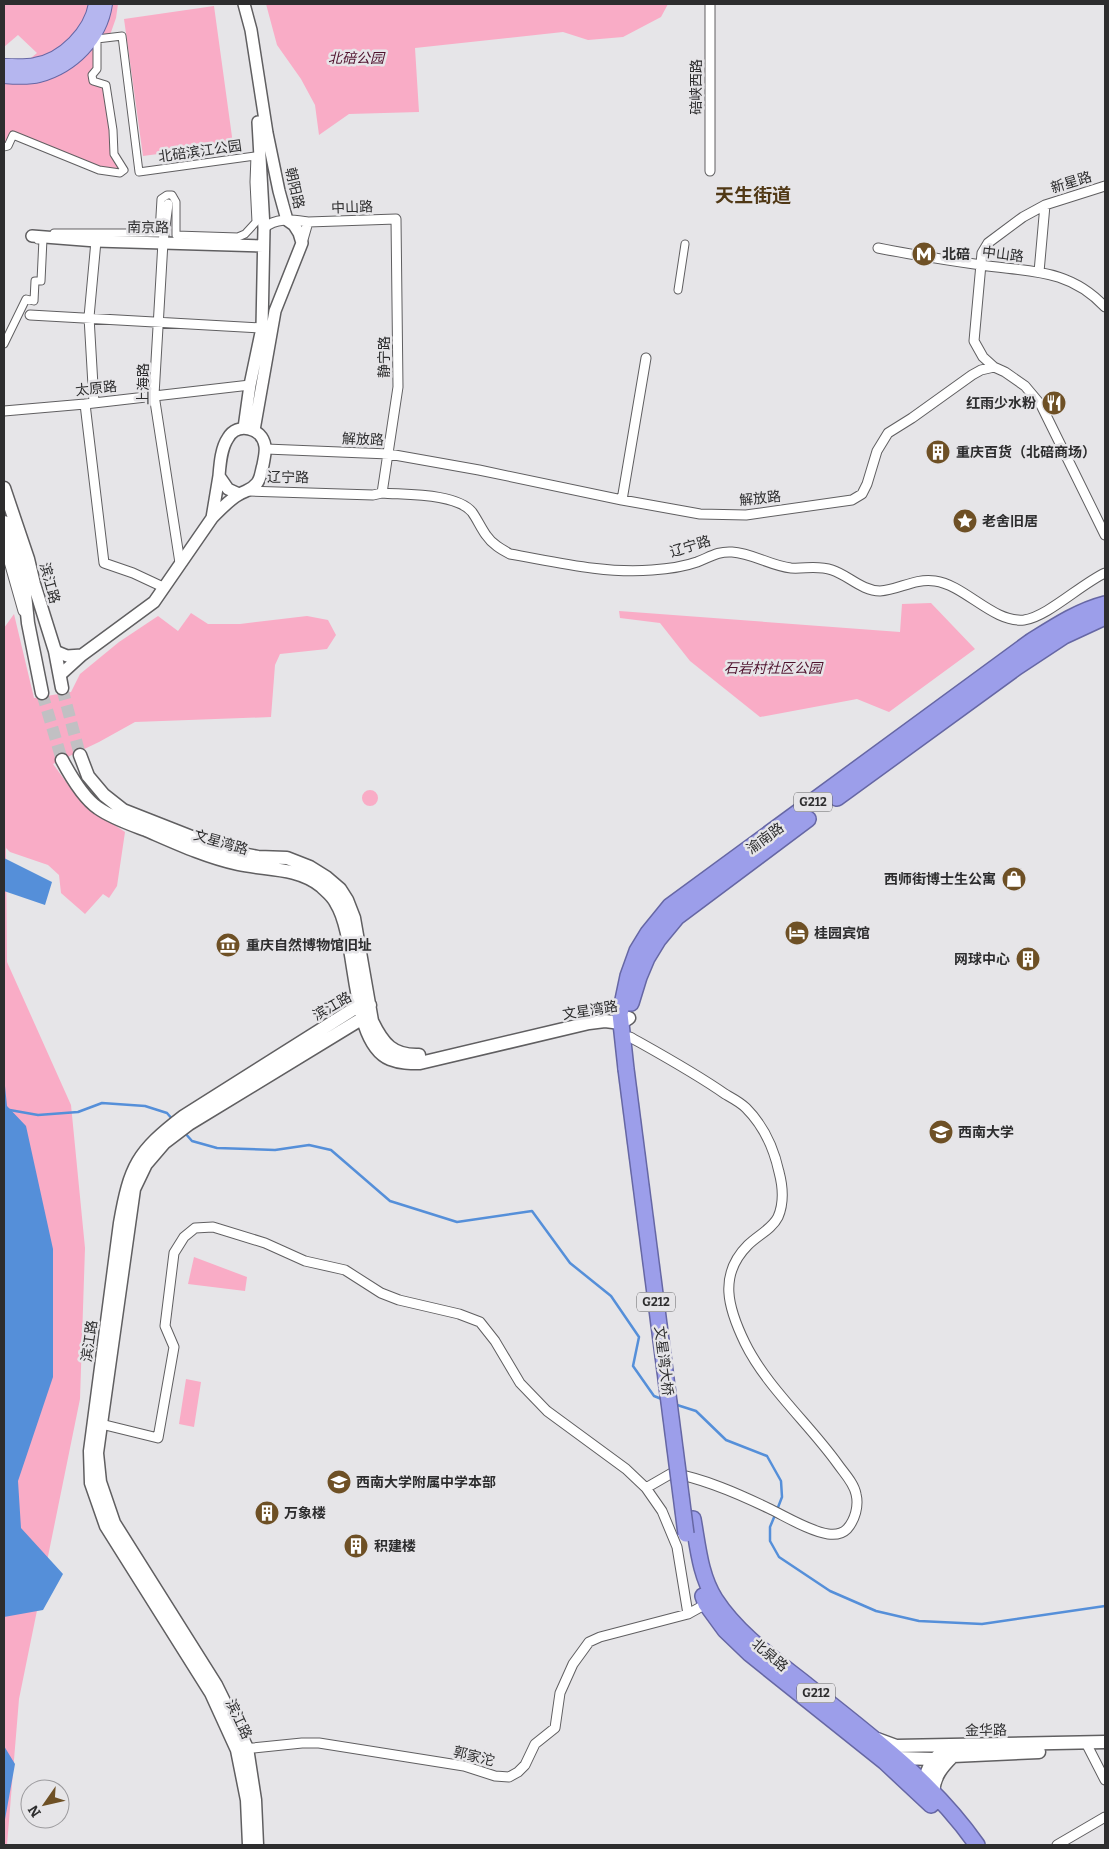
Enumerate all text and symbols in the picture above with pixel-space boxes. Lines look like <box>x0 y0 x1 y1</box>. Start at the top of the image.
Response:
park label: 北碚公园 <box>328 50 386 67</box>
street label: 碚峡西路 <box>688 59 705 115</box>
street label: 北碚滨江公园 <box>157 137 243 166</box>
street label: 朝阳路 <box>282 166 308 210</box>
street label: 新星路 <box>1049 168 1094 197</box>
district label: 天生街道 <box>715 184 791 207</box>
street label: 中山路 <box>331 198 373 217</box>
street label: 南京路 <box>127 219 169 236</box>
metro station icon: 北碚 <box>911 241 937 267</box>
street label: 中山路 <box>981 244 1025 265</box>
place label: 北碚 <box>942 246 970 263</box>
street label: 静宁路 <box>376 336 393 378</box>
street label: 上海路 <box>135 363 152 405</box>
street label: 太原路 <box>74 378 118 399</box>
restaurant icon: 红雨少水粉 <box>1041 390 1067 416</box>
place label: 红雨少水粉 <box>966 395 1036 412</box>
street label: 解放路 <box>342 430 384 449</box>
building icon: 重庆百货（北碚商场） <box>925 439 951 465</box>
place label: 重庆百货（北碚商场） <box>956 444 1096 461</box>
street label: 辽宁路 <box>267 469 309 486</box>
street label: 解放路 <box>738 488 782 509</box>
place icon: 老舍旧居 <box>952 508 978 534</box>
place label: 老舍旧居 <box>982 513 1038 530</box>
street label: 辽宁路 <box>668 532 713 561</box>
street label: 滨江路 <box>36 561 63 606</box>
park label: 石岩村社区公园 <box>724 660 824 677</box>
road number: G212 <box>794 792 832 812</box>
street label: 渝南路 <box>743 819 787 858</box>
street label: 文星湾路 <box>192 827 250 858</box>
shop icon: 西师街博士生公寓 <box>1001 866 1027 892</box>
place label: 西师街博士生公寓 <box>884 871 996 888</box>
hotel icon: 桂园宾馆 <box>784 920 810 946</box>
place label: 桂园宾馆 <box>814 925 870 942</box>
museum icon: 重庆自然博物馆旧址 <box>215 932 241 958</box>
place label: 重庆自然博物馆旧址 <box>246 937 372 954</box>
building icon: 网球中心 <box>1015 946 1041 972</box>
place label: 网球中心 <box>954 951 1010 968</box>
street label: 滨江路 <box>310 989 355 1024</box>
street label: 文星湾路 <box>561 998 619 1023</box>
school or university icon: 西南大学 <box>928 1119 954 1145</box>
place label: 西南大学 <box>958 1124 1014 1141</box>
road number: G212 <box>637 1292 675 1311</box>
street label: 滨江路 <box>78 1319 101 1363</box>
street label: 文星湾大桥 <box>651 1325 676 1397</box>
school or university icon: 西南大学附属中学本部 <box>326 1469 352 1495</box>
place label: 西南大学附属中学本部 <box>356 1474 496 1491</box>
building icon: 万象楼 <box>254 1500 280 1526</box>
place label: 万象楼 <box>284 1505 326 1522</box>
building icon: 积建楼 <box>343 1533 369 1559</box>
place label: 积建楼 <box>374 1538 416 1555</box>
street label: 北泉路 <box>748 1635 791 1675</box>
road number: G212 <box>797 1684 835 1702</box>
street label: 滨江路 <box>222 1697 255 1742</box>
street label: 金华路 <box>965 1722 1007 1739</box>
street label: 郭家沱 <box>451 1743 496 1770</box>
north arrow <box>20 1779 70 1829</box>
text: N <box>24 1802 45 1820</box>

